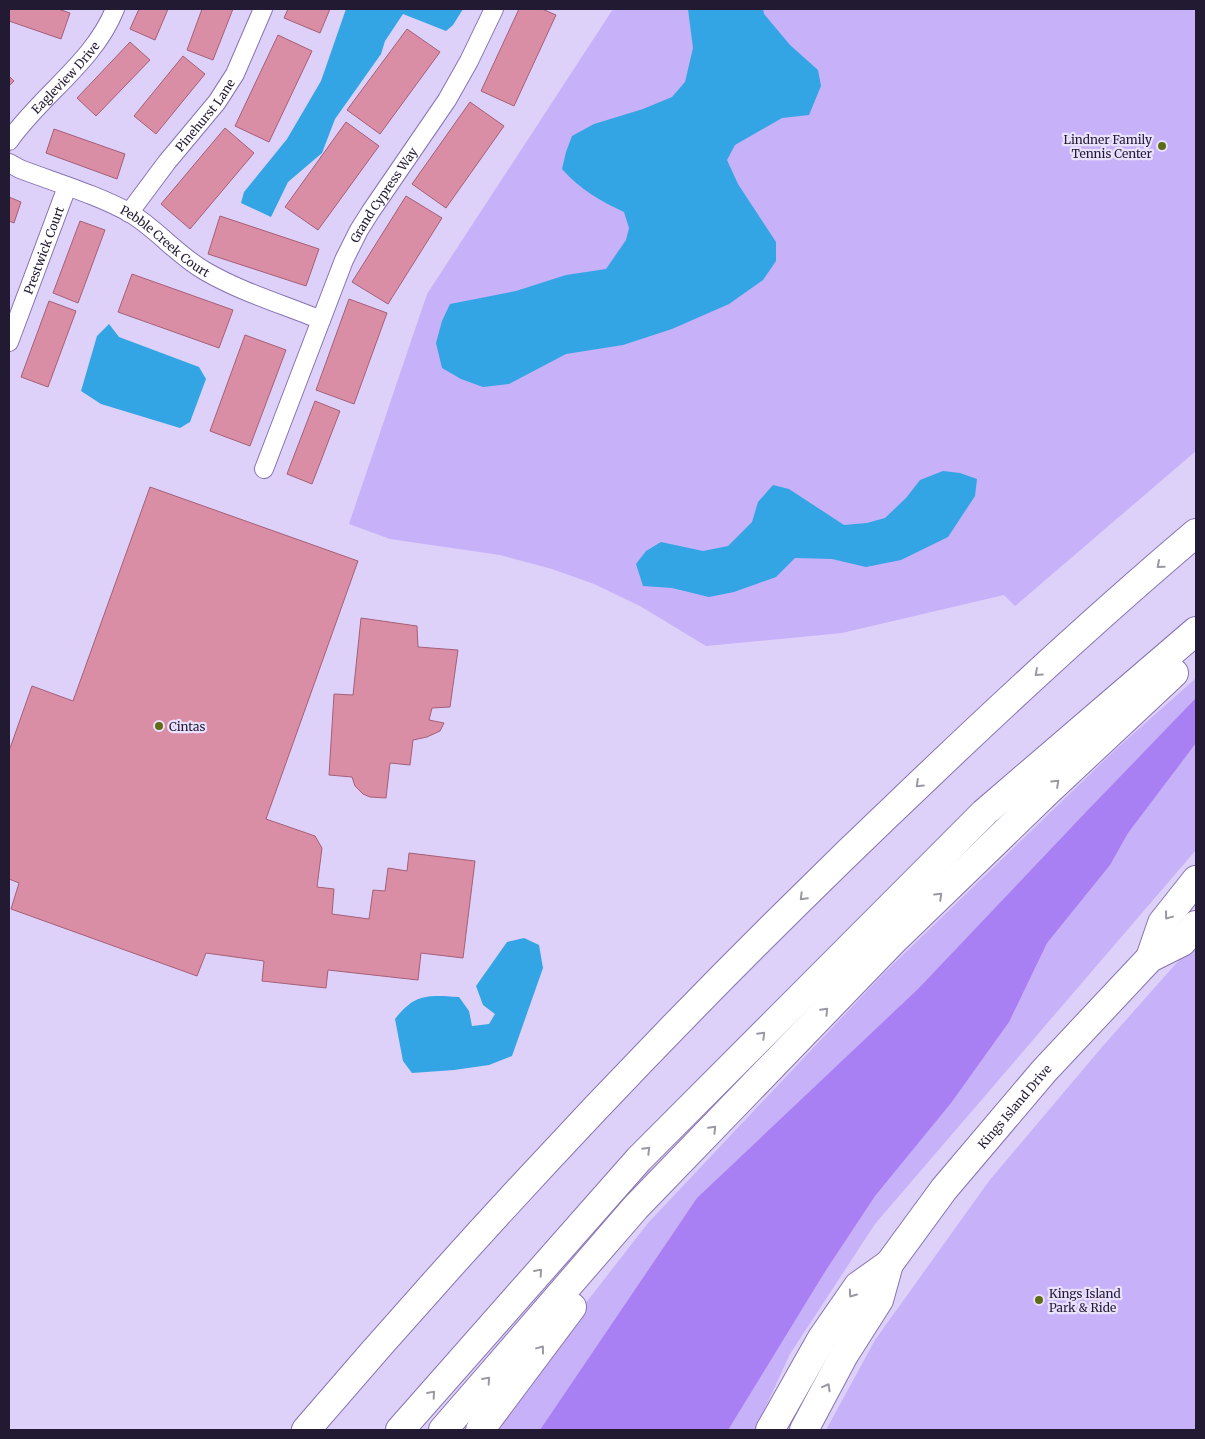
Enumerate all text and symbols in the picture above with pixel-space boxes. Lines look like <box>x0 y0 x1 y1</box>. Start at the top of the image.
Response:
street label: Eagleview Drive <box>28 38 102 116</box>
street label: Pinehurst Lane <box>172 76 238 154</box>
place label: Lindner Family Tennis Center <box>1064 132 1153 161</box>
marker: Lindner Family Tennis Center <box>1156 140 1168 152</box>
street label: Grand Cypress Way <box>347 144 420 245</box>
street label: Pebble Creek Court <box>118 202 213 280</box>
street label: Prestwick Court <box>20 204 67 296</box>
one-way arrow <box>1156 559 1165 568</box>
one-way arrow <box>1035 667 1044 676</box>
place label: Cintas <box>169 719 206 734</box>
marker: Cintas <box>153 720 165 732</box>
one-way arrow <box>916 778 925 787</box>
one-way arrow <box>1050 780 1059 789</box>
one-way arrow <box>799 891 808 900</box>
one-way arrow <box>934 893 943 902</box>
one-way arrow <box>1165 910 1174 920</box>
one-way arrow <box>819 1008 828 1017</box>
one-way arrow <box>756 1032 765 1041</box>
street label: Kings Island Drive <box>974 1061 1054 1151</box>
one-way arrow <box>707 1125 716 1134</box>
one-way arrow <box>641 1147 650 1156</box>
one-way arrow <box>533 1268 542 1277</box>
place label: Kings Island Park & Ride <box>1049 1286 1121 1315</box>
one-way arrow <box>849 1289 858 1298</box>
marker: Kings Island Park & Ride <box>1033 1294 1045 1306</box>
one-way arrow <box>535 1346 543 1355</box>
one-way arrow <box>481 1377 489 1386</box>
one-way arrow <box>821 1383 831 1392</box>
one-way arrow <box>426 1390 435 1399</box>

